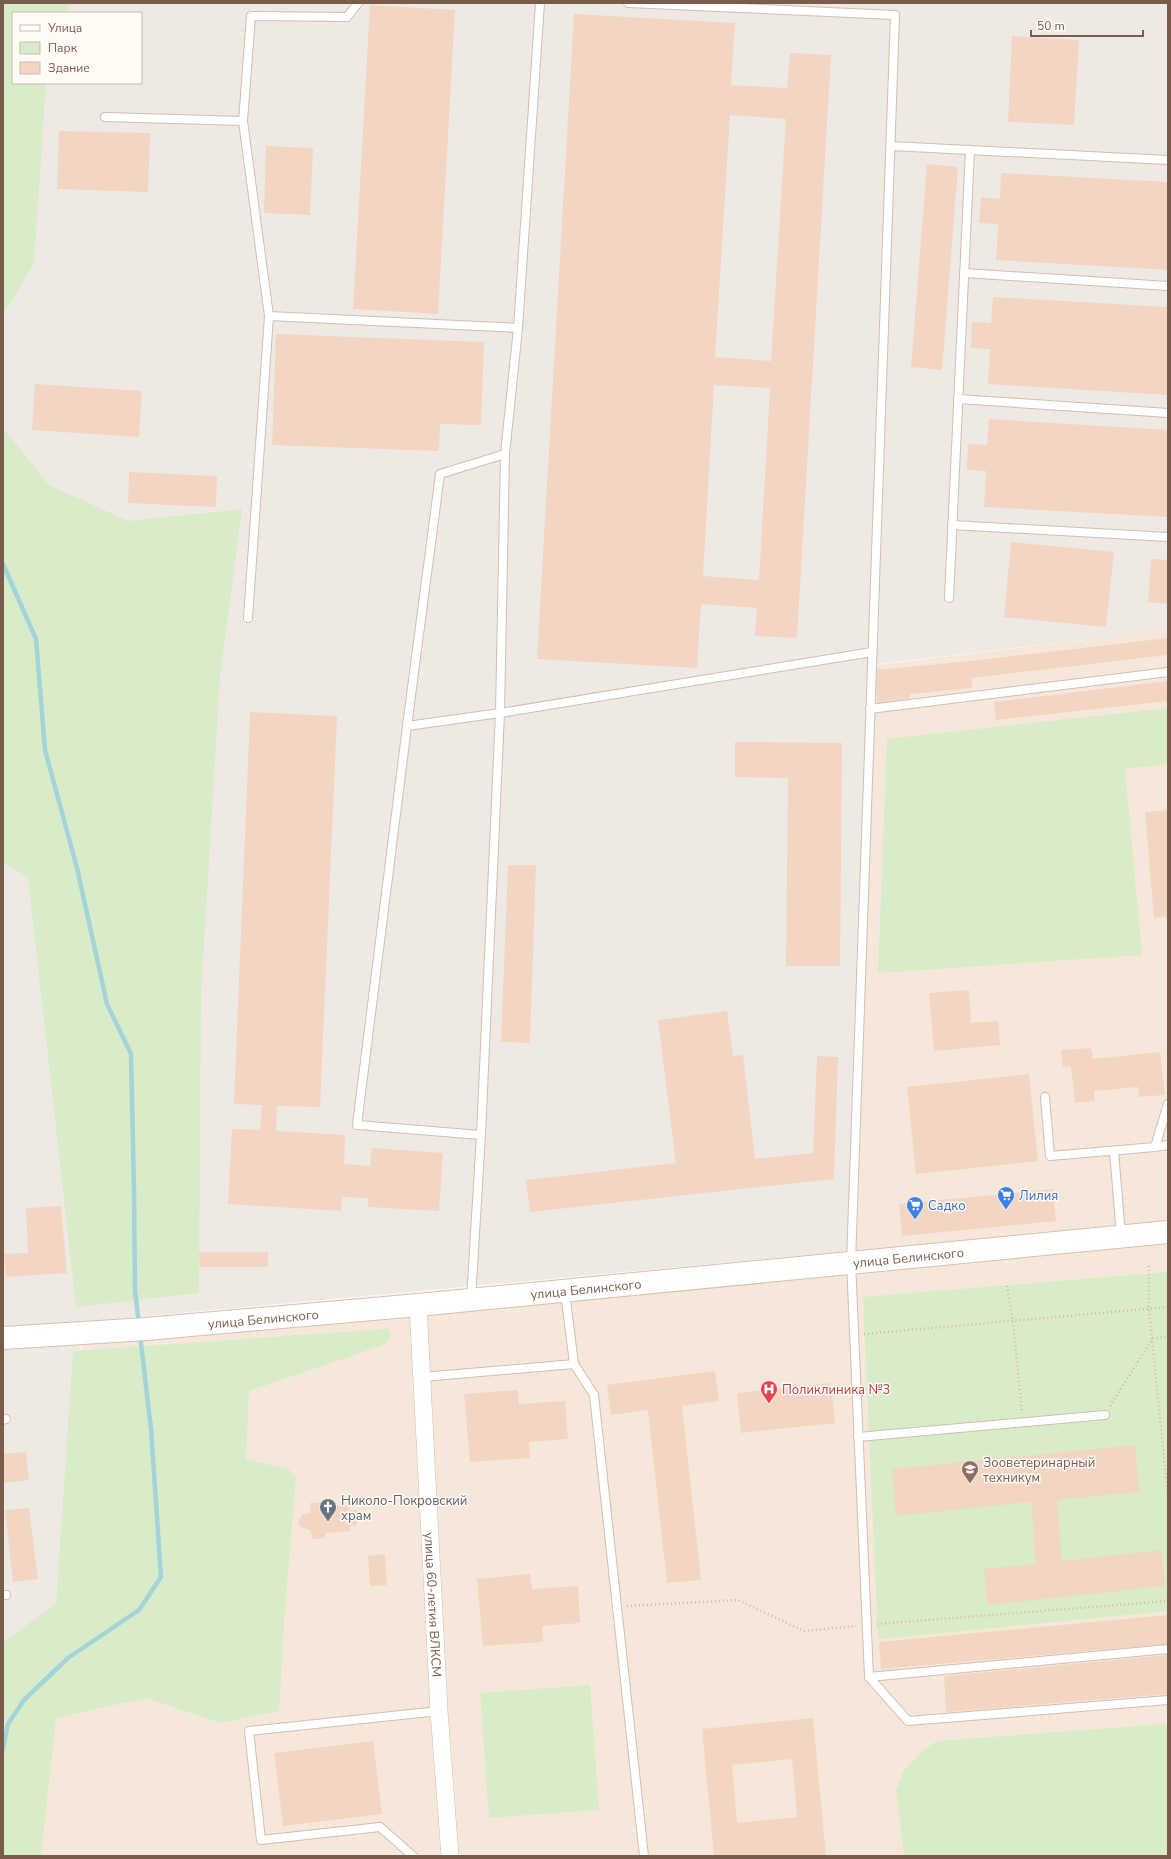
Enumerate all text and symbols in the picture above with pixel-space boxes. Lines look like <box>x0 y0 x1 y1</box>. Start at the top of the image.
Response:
legend <box>12 12 142 84</box>
scale bar <box>1031 12 1143 38</box>
text: 50 m <box>1037 18 1065 34</box>
text: Улица <box>47 20 82 36</box>
text: Парк <box>48 40 78 56</box>
text: Здание <box>48 60 90 76</box>
supermarket icon: Лилия <box>996 1185 1016 1210</box>
place label: Лилия <box>1019 1187 1058 1205</box>
supermarket icon: Садко <box>905 1195 925 1220</box>
place label: Садко <box>928 1197 966 1215</box>
street label: улица Белинского <box>852 1244 965 1273</box>
street label: улица Белинского <box>530 1275 642 1304</box>
street label: улица Белинского <box>207 1306 320 1334</box>
hospital icon: Поликлиника №3 <box>759 1379 779 1404</box>
place label: Поликлиника №3 <box>782 1381 890 1399</box>
place label: Зооветеринарный техникум <box>983 1454 1095 1487</box>
school or university icon: Зооветеринарный техникум <box>960 1459 980 1484</box>
place label: Николо-Покровский храм <box>341 1492 467 1525</box>
church icon: Николо-Покровский храм <box>318 1497 338 1522</box>
street label: улица 60-летия ВЛКСМ <box>420 1532 445 1678</box>

